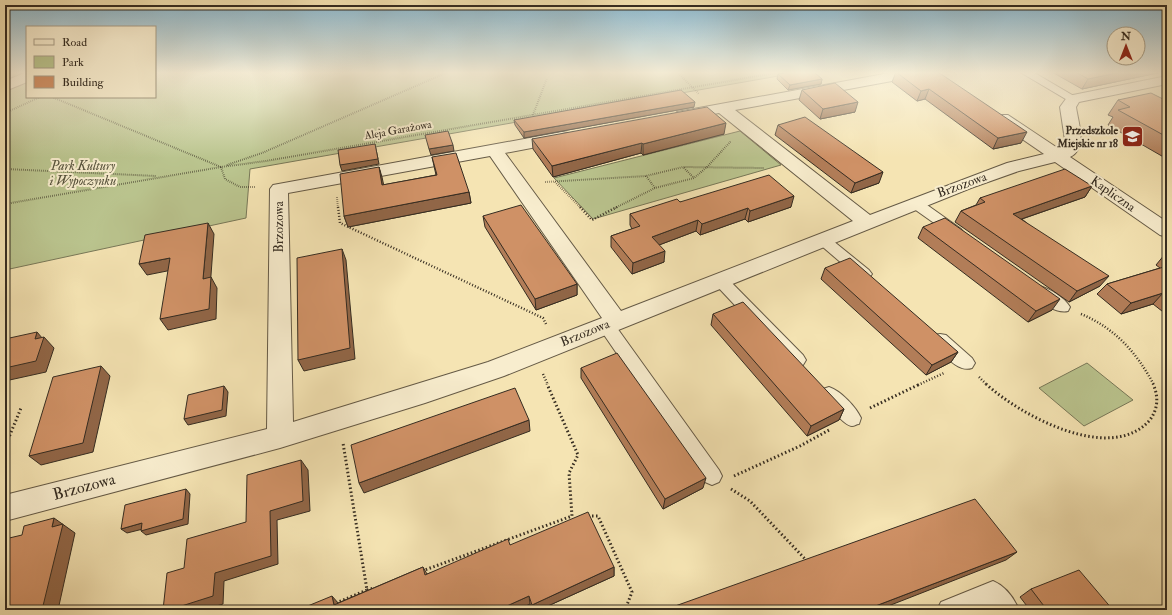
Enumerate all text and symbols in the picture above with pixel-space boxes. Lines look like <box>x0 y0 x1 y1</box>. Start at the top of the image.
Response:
legend <box>26 26 156 98</box>
north arrow <box>1106 26 1146 66</box>
text: N <box>1120 30 1132 43</box>
text: Road <box>62 35 87 50</box>
text: Park <box>62 55 84 70</box>
text: Building <box>62 75 105 90</box>
street label: Aleja Garażowa <box>362 118 433 143</box>
school or university icon: Przedszkole Miejskie nr 18 <box>1120 123 1146 149</box>
place label: Przedszkole Miejskie nr 18 <box>1056 124 1119 151</box>
park label: Park Kultury i Wypoczynku <box>50 158 116 189</box>
street label: Brzozowa <box>935 168 990 201</box>
street label: Kapliczna <box>1087 173 1139 216</box>
street label: Brzozowa <box>271 201 287 253</box>
street label: Brzozowa <box>558 316 613 350</box>
street label: Brzozowa <box>51 469 118 505</box>

